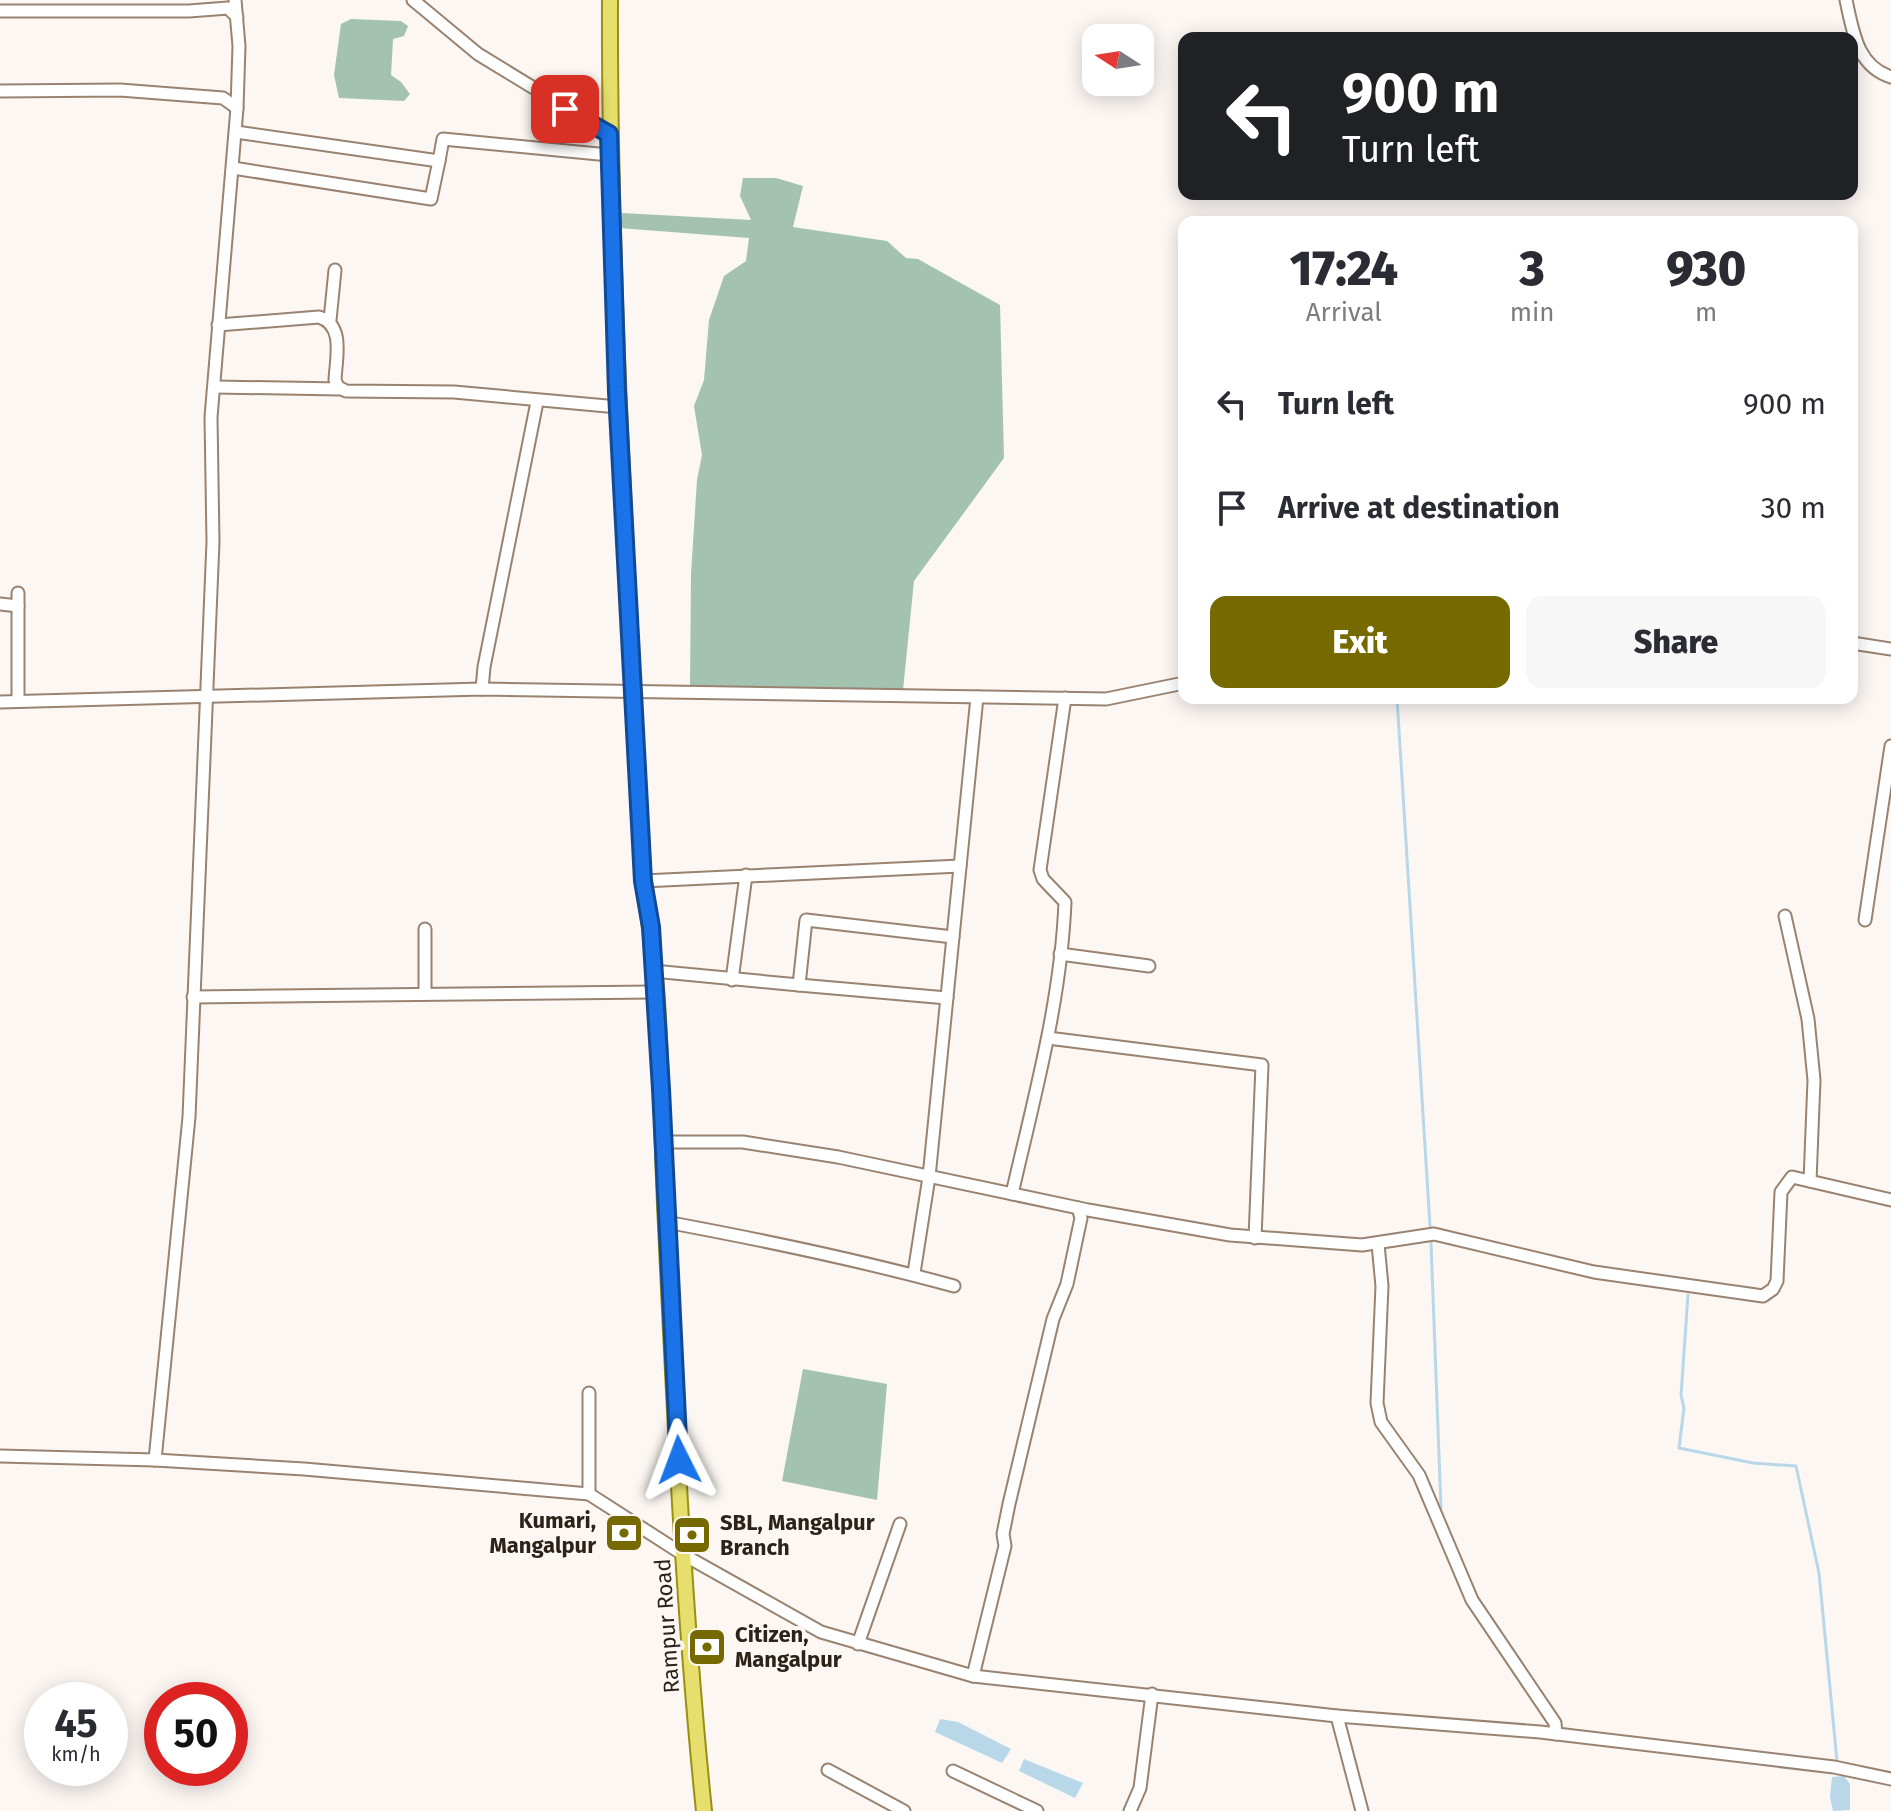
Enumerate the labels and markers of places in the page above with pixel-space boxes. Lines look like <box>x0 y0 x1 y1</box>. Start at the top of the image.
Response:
pin <box>531 75 599 143</box>
place label: Kumari, Mangalpur <box>489 1507 596 1559</box>
place label: SBL, Mangalpur Branch <box>720 1509 875 1561</box>
bank icon: Kumari, Mangalpur <box>603 1512 645 1554</box>
bank icon: SBL, Mangalpur Branch <box>671 1514 713 1556</box>
place label: Citizen, Mangalpur <box>735 1621 842 1673</box>
bank icon: Citizen, Mangalpur <box>686 1626 728 1668</box>

